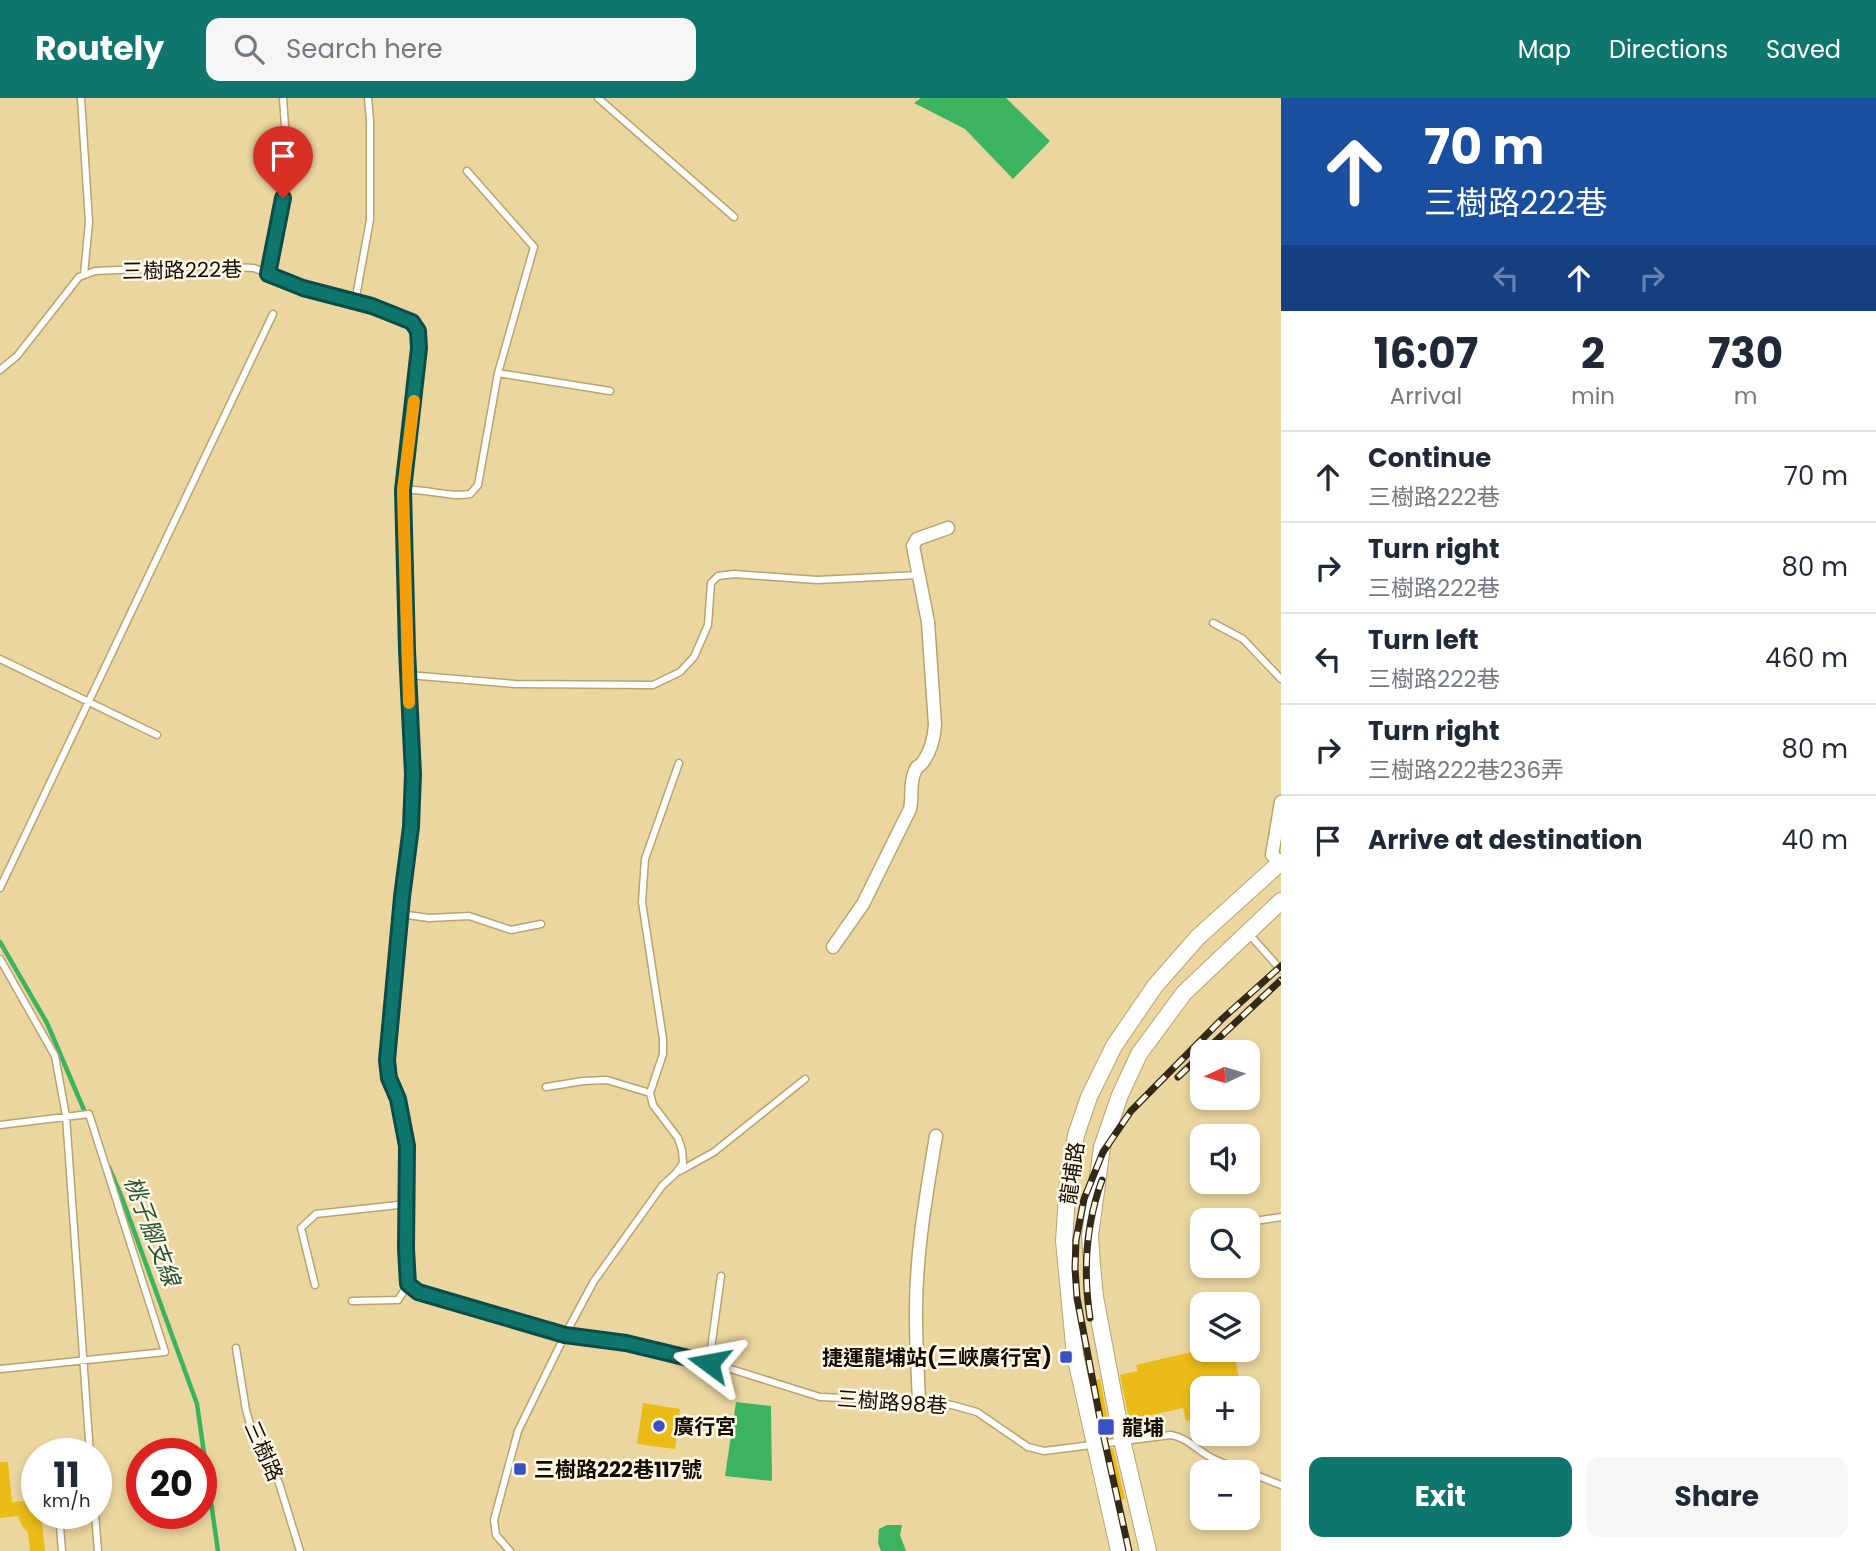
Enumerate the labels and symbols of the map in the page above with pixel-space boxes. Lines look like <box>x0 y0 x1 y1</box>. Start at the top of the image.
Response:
pin <box>253 126 313 198</box>
street label: 三樹路222巷 <box>122 254 242 286</box>
north arrow <box>1190 1040 1260 1110</box>
street label: 龍埔路 <box>1053 1140 1091 1206</box>
water label: 桃子腳支線 <box>116 1172 189 1293</box>
position arrow <box>672 1326 746 1400</box>
place label: 捷運龍埔站(三峽廣行宮) <box>822 1343 1052 1372</box>
marker: 捷運龍埔站(三峽廣行宮) <box>1058 1349 1074 1365</box>
street label: 三樹路98巷 <box>836 1384 948 1420</box>
place label: 廣行宮 <box>673 1412 736 1441</box>
place label: 龍埔 <box>1122 1413 1164 1442</box>
street label: 三樹路 <box>238 1416 290 1486</box>
marker: 龍埔 <box>1096 1417 1116 1437</box>
marker: 廣行宮 <box>651 1418 667 1434</box>
speed limit sign: 20 <box>126 1438 217 1529</box>
place label: 三樹路222巷117號 <box>534 1455 702 1484</box>
marker: 三樹路222巷117號 <box>512 1461 528 1477</box>

